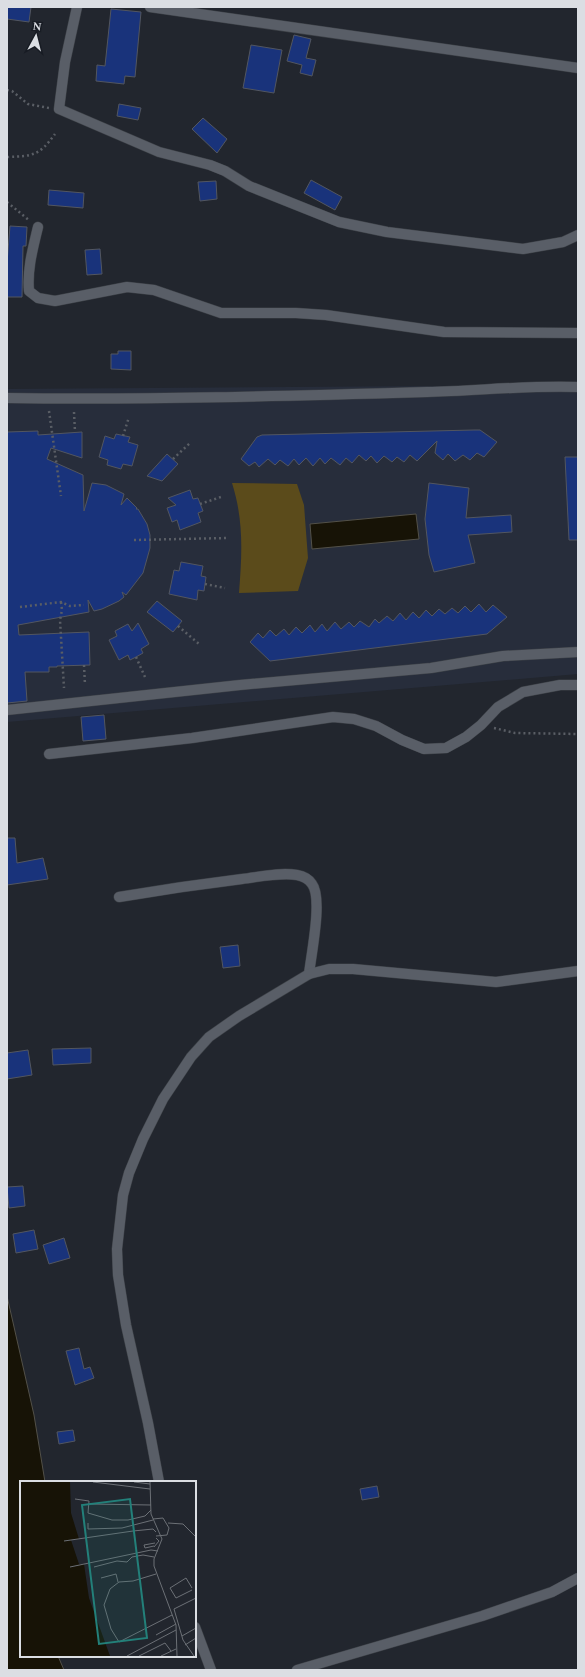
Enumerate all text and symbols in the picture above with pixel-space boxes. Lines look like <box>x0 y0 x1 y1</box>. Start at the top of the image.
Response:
north arrow <box>16 16 56 56</box>
text: N <box>32 18 43 36</box>
inset map <box>20 1481 196 1657</box>

